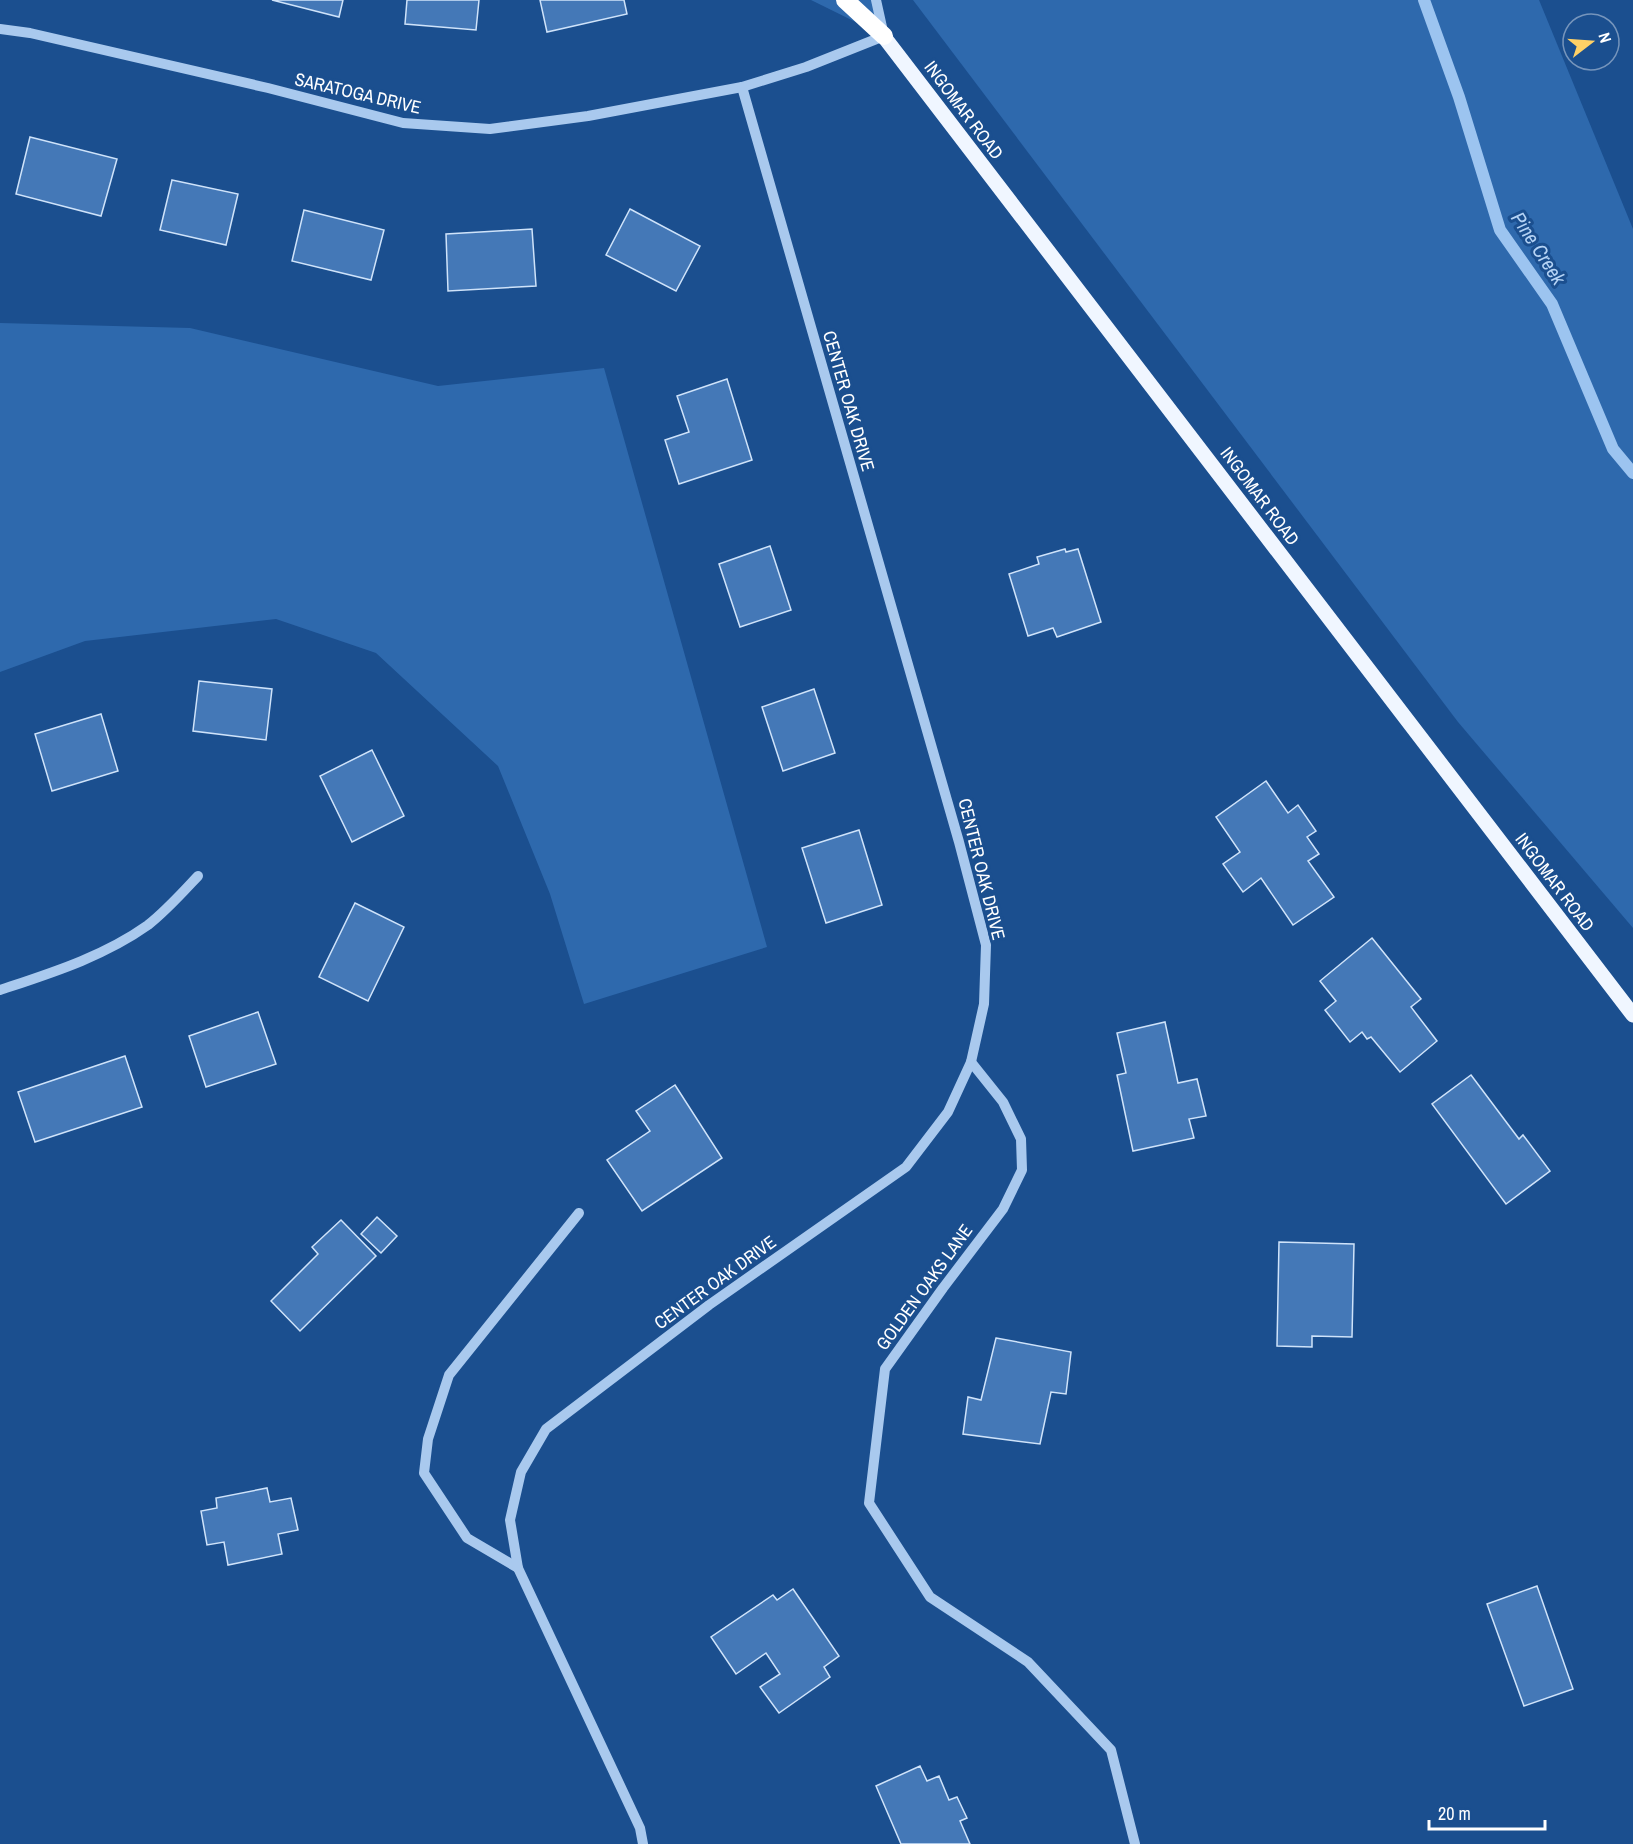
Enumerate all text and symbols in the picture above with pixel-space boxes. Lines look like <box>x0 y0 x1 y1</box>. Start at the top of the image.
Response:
north arrow <box>1561 12 1621 72</box>
text: N <box>1593 30 1617 45</box>
street label: INGOMAR ROAD <box>919 56 1009 164</box>
street label: SARATOGA DRIVE <box>292 66 424 120</box>
water label: Pine Creek <box>1505 206 1573 290</box>
street label: CENTER OAK DRIVE <box>817 328 881 474</box>
street label: INGOMAR ROAD <box>1215 442 1305 550</box>
street label: CENTER OAK DRIVE <box>952 796 1012 942</box>
street label: INGOMAR ROAD <box>1510 828 1600 936</box>
street label: GOLDEN OAKS LANE <box>870 1219 978 1355</box>
street label: CENTER OAK DRIVE <box>649 1229 781 1335</box>
scale bar <box>1429 1793 1544 1831</box>
text: 20 m <box>1438 1801 1471 1826</box>

